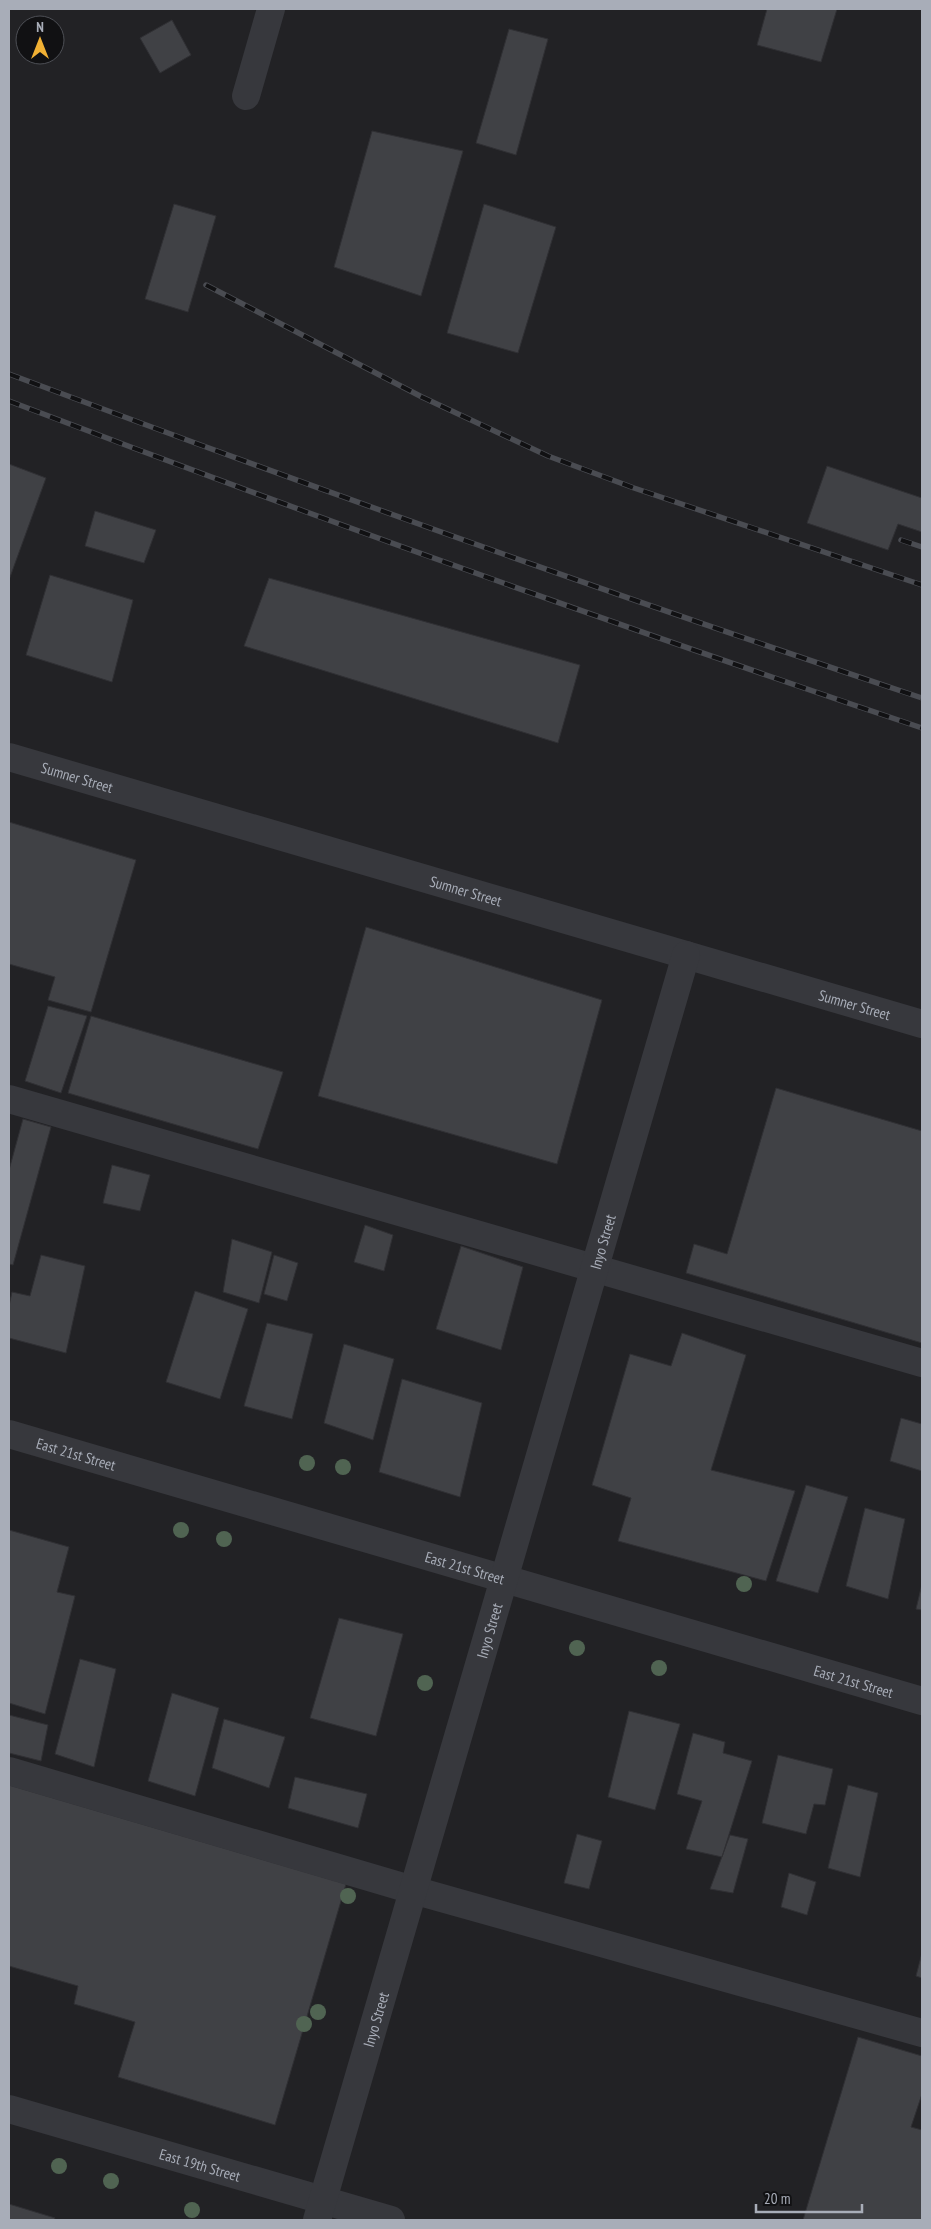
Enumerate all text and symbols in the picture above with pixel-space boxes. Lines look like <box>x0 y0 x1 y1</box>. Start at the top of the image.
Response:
north arrow <box>15 15 65 65</box>
text: N <box>36 18 44 36</box>
street label: Sumner Street <box>39 757 115 796</box>
street label: Sumner Street <box>428 871 504 910</box>
street label: Sumner Street <box>816 985 893 1024</box>
street label: Inyo Street <box>585 1212 619 1272</box>
street label: East 21st Street <box>34 1433 118 1474</box>
street label: East 21st Street <box>423 1547 507 1588</box>
street label: Inyo Street <box>472 1601 506 1660</box>
street label: East 21st Street <box>812 1660 896 1702</box>
street label: Inyo Street <box>358 1990 393 2049</box>
street label: East 19th Street <box>157 2144 243 2185</box>
scale bar <box>756 2182 862 2214</box>
text: 20 m <box>764 2189 790 2208</box>

